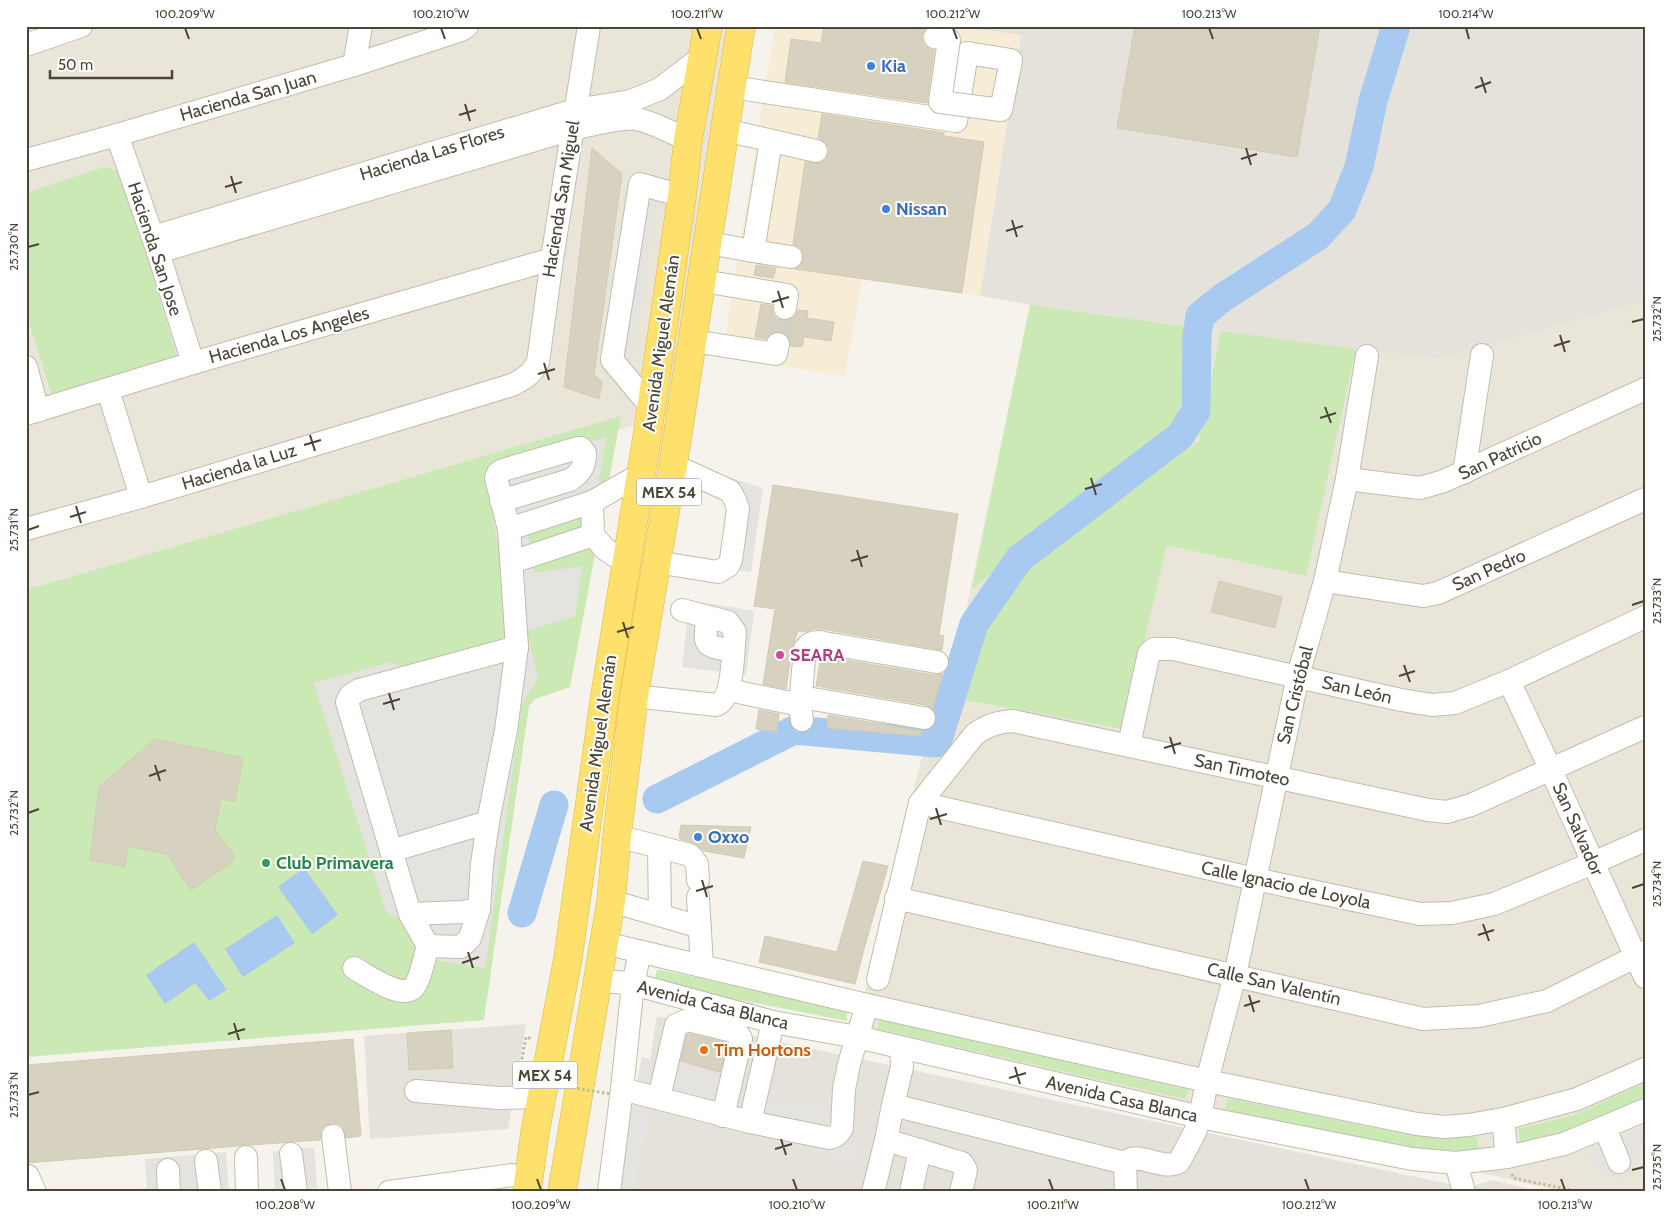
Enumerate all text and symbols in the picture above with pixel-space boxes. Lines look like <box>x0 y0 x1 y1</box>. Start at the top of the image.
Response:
text: 100.209°W <box>155 6 215 21</box>
text: 100.210°W <box>413 6 470 21</box>
text: 100.211°W <box>671 6 724 21</box>
text: 100.212°W <box>926 6 981 21</box>
text: 100.213°W <box>1182 6 1237 21</box>
text: 100.214°W <box>1439 6 1494 21</box>
scale bar <box>50 48 172 80</box>
place label: Kia <box>881 55 906 77</box>
text: 50 m <box>58 56 93 74</box>
marker: Kia <box>865 60 877 72</box>
street label: Hacienda San Juan <box>177 66 319 126</box>
street label: Hacienda San Miguel <box>538 118 584 279</box>
street label: Hacienda Las Flores <box>357 121 507 185</box>
street label: Hacienda San Jose <box>123 179 187 319</box>
place label: Nissan <box>896 198 947 220</box>
marker: Nissan <box>880 203 892 215</box>
text: 25.730°N <box>6 223 21 271</box>
street label: Avenida Miguel Alemán <box>638 253 684 433</box>
text: 25.732°N <box>1649 296 1664 342</box>
street label: Hacienda Los Angeles <box>206 302 372 368</box>
street label: San Patricio <box>1455 427 1545 485</box>
street label: Hacienda la Luz <box>179 439 300 495</box>
road number: MEX 54 <box>636 478 702 506</box>
text: 25.731°N <box>6 508 21 552</box>
street label: San Pedro <box>1449 544 1529 596</box>
text: 25.733°N <box>1649 578 1664 624</box>
street label: San Cristóbal <box>1272 643 1318 746</box>
place label: SEARA <box>790 644 845 666</box>
marker: SEARA <box>774 649 786 661</box>
street label: Avenida Miguel Alemán <box>575 653 621 833</box>
street label: San León <box>1320 671 1394 709</box>
street label: San Timoteo <box>1192 749 1292 791</box>
street label: San Salvador <box>1548 779 1608 879</box>
text: 25.732°N <box>6 790 21 836</box>
place label: Oxxo <box>708 826 749 848</box>
marker: Oxxo <box>692 831 704 843</box>
place label: Club Primavera <box>276 852 394 874</box>
street label: Calle Ignacio de Loyola <box>1199 856 1373 914</box>
marker: Club Primavera <box>260 857 272 869</box>
text: 25.734°N <box>1649 861 1664 907</box>
street label: Calle San Valentín <box>1205 958 1343 1010</box>
street label: Avenida Casa Blanca <box>635 976 791 1035</box>
place label: Tim Hortons <box>714 1039 811 1061</box>
marker: Tim Hortons <box>698 1044 710 1056</box>
road number: MEX 54 <box>512 1062 578 1088</box>
street label: Avenida Casa Blanca <box>1044 1071 1200 1127</box>
text: 25.733°N <box>6 1072 21 1118</box>
text: 25.735°N <box>1649 1144 1664 1190</box>
text: 100.208°W <box>255 1197 316 1212</box>
text: 100.209°W <box>511 1197 571 1212</box>
text: 100.210°W <box>769 1197 826 1212</box>
text: 100.211°W <box>1027 1197 1080 1212</box>
text: 100.212°W <box>1282 1197 1337 1212</box>
text: 100.213°W <box>1538 1197 1593 1212</box>

